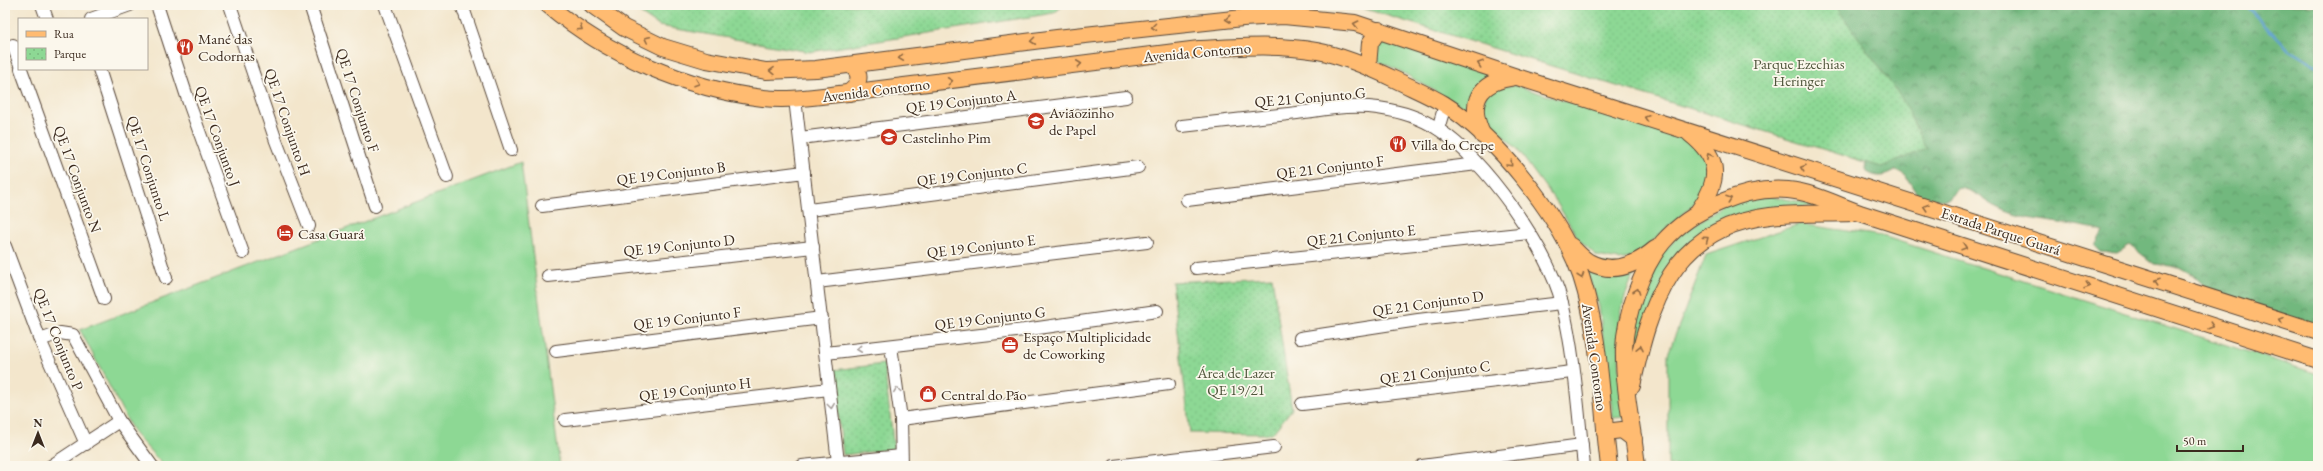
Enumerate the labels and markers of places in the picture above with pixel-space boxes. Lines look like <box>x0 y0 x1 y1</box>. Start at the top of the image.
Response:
place label: Mané das Codornas <box>198 29 255 65</box>
restaurant icon: Mané das Codornas <box>175 37 195 57</box>
place label: Aviãozinho de Papel <box>1048 103 1114 139</box>
school or university icon: Aviãozinho de Papel <box>1026 111 1046 131</box>
school or university icon: Castelinho Pim <box>879 127 899 147</box>
place label: Castelinho Pim <box>902 128 991 147</box>
restaurant icon: Villa do Crepe <box>1388 134 1408 154</box>
place label: Villa do Crepe <box>1411 135 1494 154</box>
hotel icon: Casa Guará <box>275 223 295 243</box>
place label: Casa Guará <box>298 224 364 243</box>
place label: Espaço Multiplicidade de Coworking <box>1023 327 1151 363</box>
office icon: Espaço Multiplicidade de Coworking <box>1000 335 1020 355</box>
shop icon: Central do Pão <box>918 384 938 404</box>
place label: Central do Pão <box>941 385 1027 404</box>

